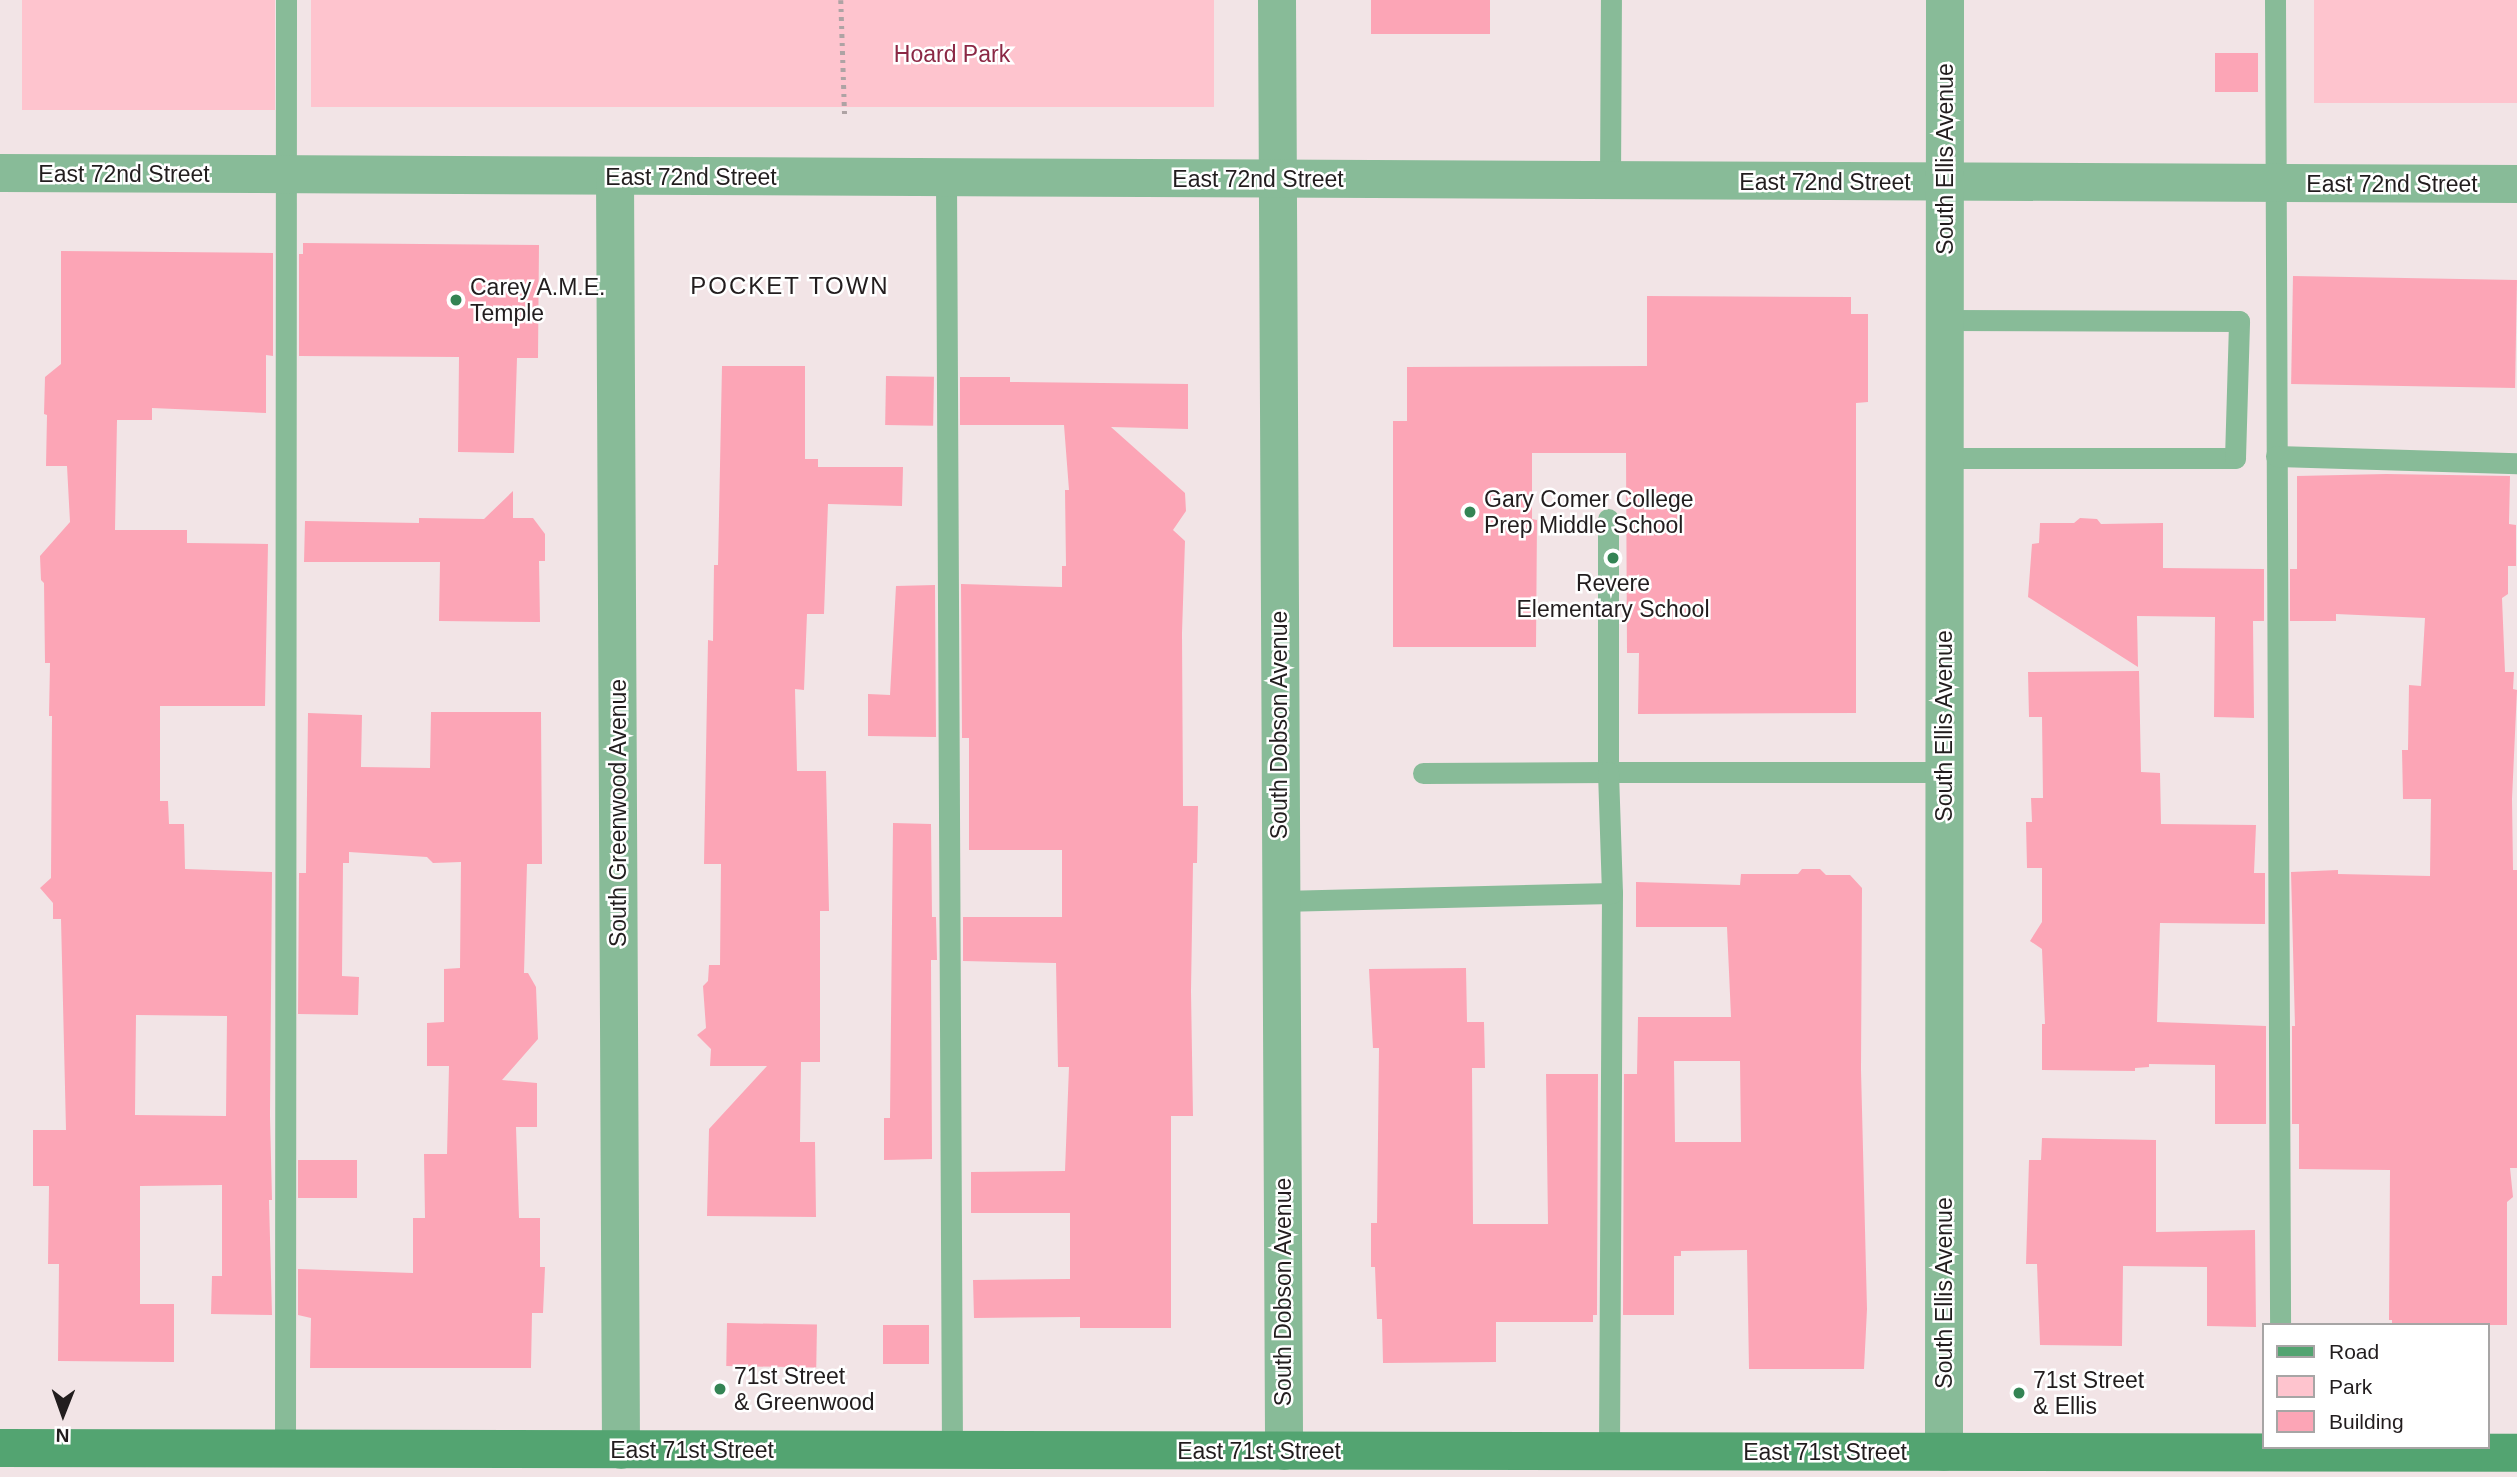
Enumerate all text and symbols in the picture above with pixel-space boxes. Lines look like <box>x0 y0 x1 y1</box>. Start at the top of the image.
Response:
park label: Hoard Park <box>894 40 1010 68</box>
street label: South Ellis Avenue <box>1931 63 1959 255</box>
street label: East 72nd Street <box>38 160 210 188</box>
street label: East 72nd Street <box>605 163 777 191</box>
street label: East 72nd Street <box>1172 165 1344 193</box>
street label: East 72nd Street <box>1739 168 1911 196</box>
street label: East 72nd Street <box>2306 170 2478 198</box>
district label: POCKET TOWN <box>691 272 889 300</box>
place label: Carey A.M.E. Temple <box>470 273 607 327</box>
marker: Carey A.M.E. Temple <box>448 292 464 308</box>
place label: Gary Comer College Prep Middle School <box>1484 485 1694 539</box>
marker: Gary Comer College Prep Middle School <box>1462 504 1478 520</box>
marker: Revere Elementary School <box>1605 550 1621 566</box>
place label: Revere Elementary School <box>1516 569 1710 623</box>
street label: South Dobson Avenue <box>1265 610 1293 840</box>
street label: South Ellis Avenue <box>1930 630 1958 822</box>
street label: South Greenwood Avenue <box>604 678 632 948</box>
street label: South Dobson Avenue <box>1269 1177 1297 1407</box>
street label: South Ellis Avenue <box>1930 1197 1958 1389</box>
legend <box>2262 1323 2489 1449</box>
text: Road <box>2329 1340 2379 1363</box>
place label: 71st Street & Greenwood <box>734 1362 875 1416</box>
place label: 71st Street & Ellis <box>2033 1366 2144 1420</box>
text: Park <box>2329 1375 2372 1398</box>
north arrow <box>28 1379 98 1449</box>
marker: 71st Street & Greenwood <box>712 1381 728 1397</box>
marker: 71st Street & Ellis <box>2011 1385 2027 1401</box>
text: Building <box>2329 1410 2404 1433</box>
text: N <box>56 1425 70 1446</box>
street label: East 71st Street <box>610 1436 774 1464</box>
street label: East 71st Street <box>1177 1437 1341 1465</box>
street label: East 71st Street <box>1743 1438 1907 1466</box>

